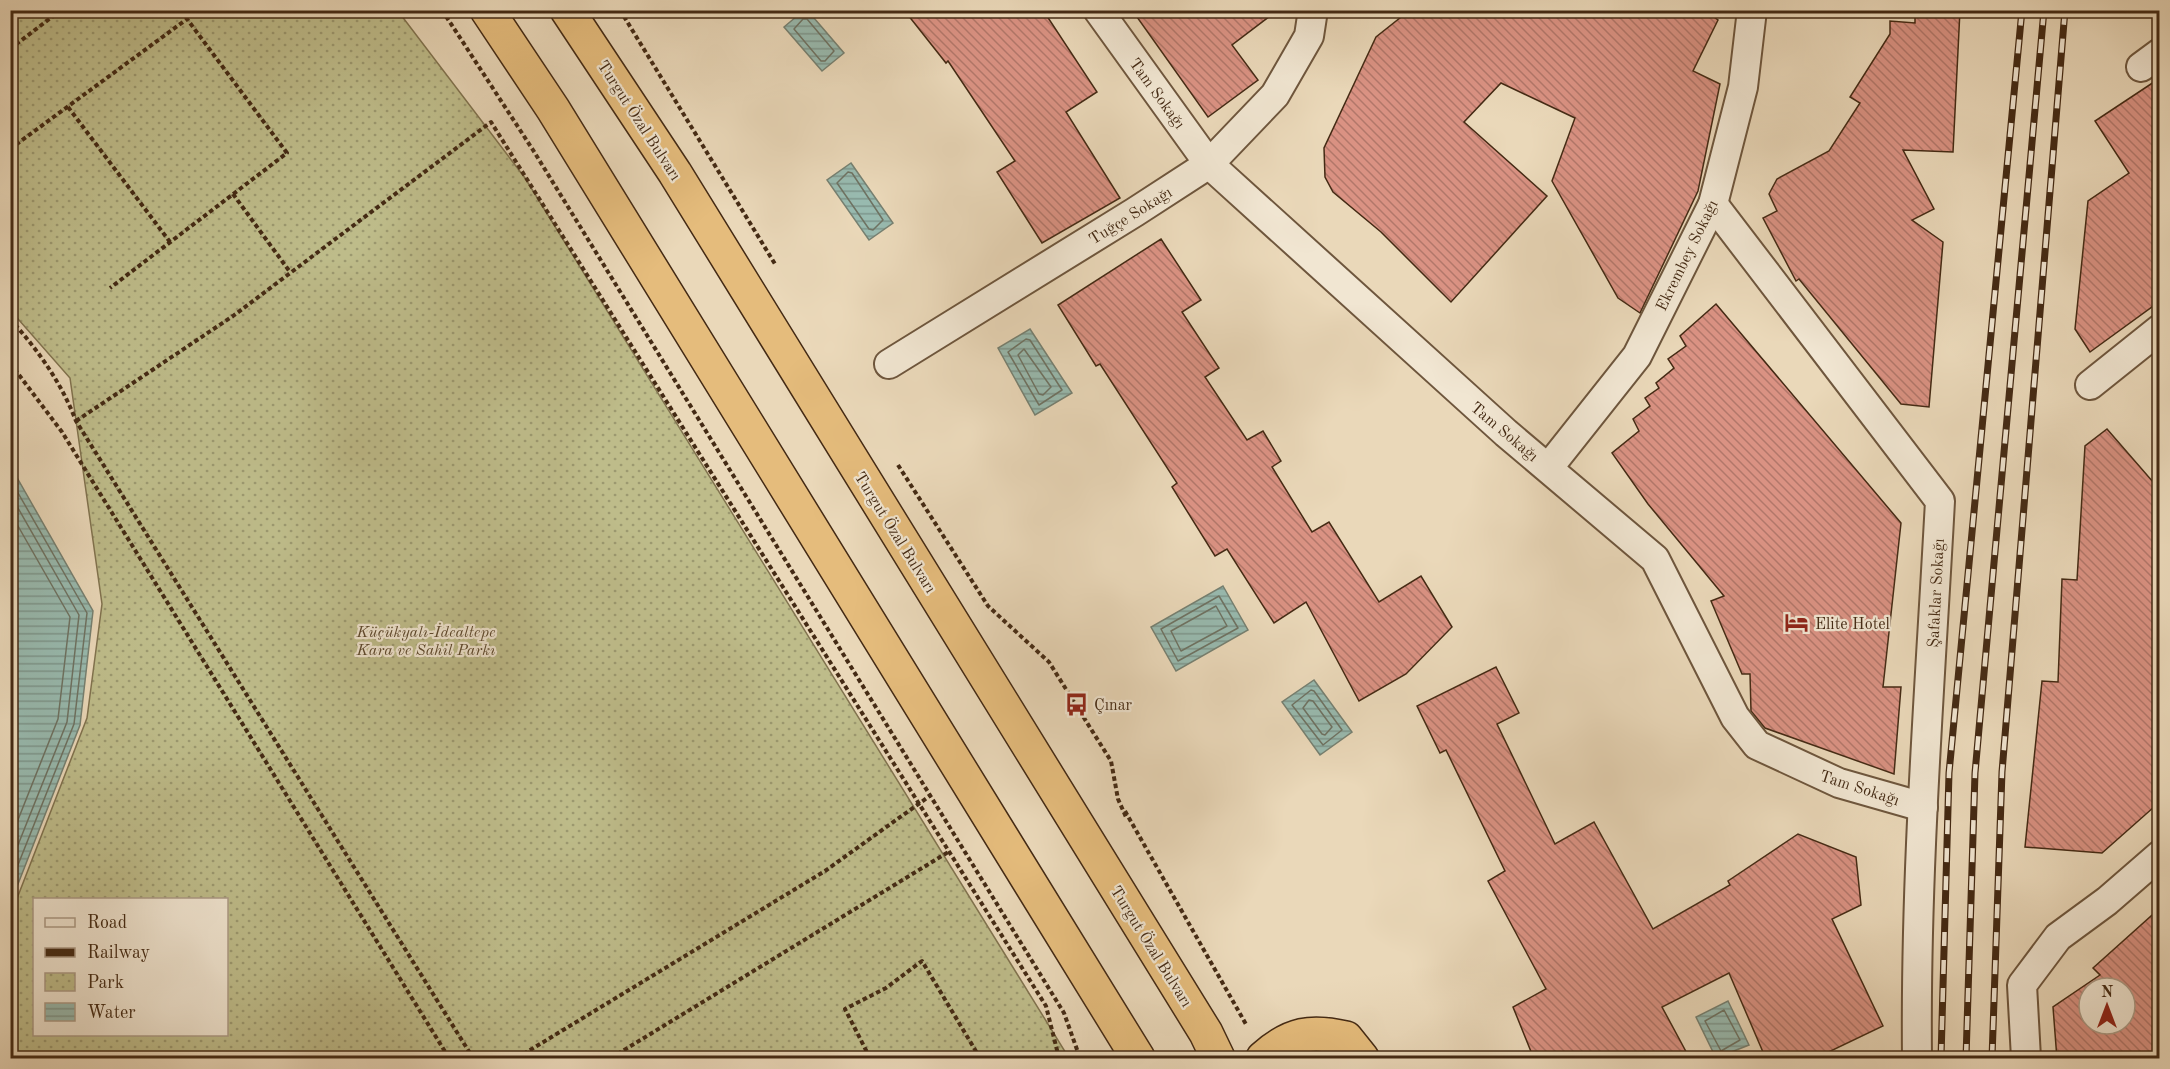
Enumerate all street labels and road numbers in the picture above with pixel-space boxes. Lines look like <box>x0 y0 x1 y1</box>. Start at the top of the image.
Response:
street label: Turgut Özal Bulvarı <box>594 56 686 184</box>
street label: Tam Sokağı <box>1126 56 1187 132</box>
street label: Tuğçe Sokağı <box>1087 185 1175 249</box>
street label: Ekrembey Sokağı <box>1654 198 1722 314</box>
street label: Tam Sokağı <box>1467 400 1541 465</box>
street label: Turgut Özal Bulvarı <box>851 468 941 596</box>
street label: Şafaklar Sokağı <box>1926 538 1948 648</box>
street label: Tam Sokağı <box>1818 769 1901 809</box>
street label: Turgut Özal Bulvarı <box>1107 882 1197 1010</box>

